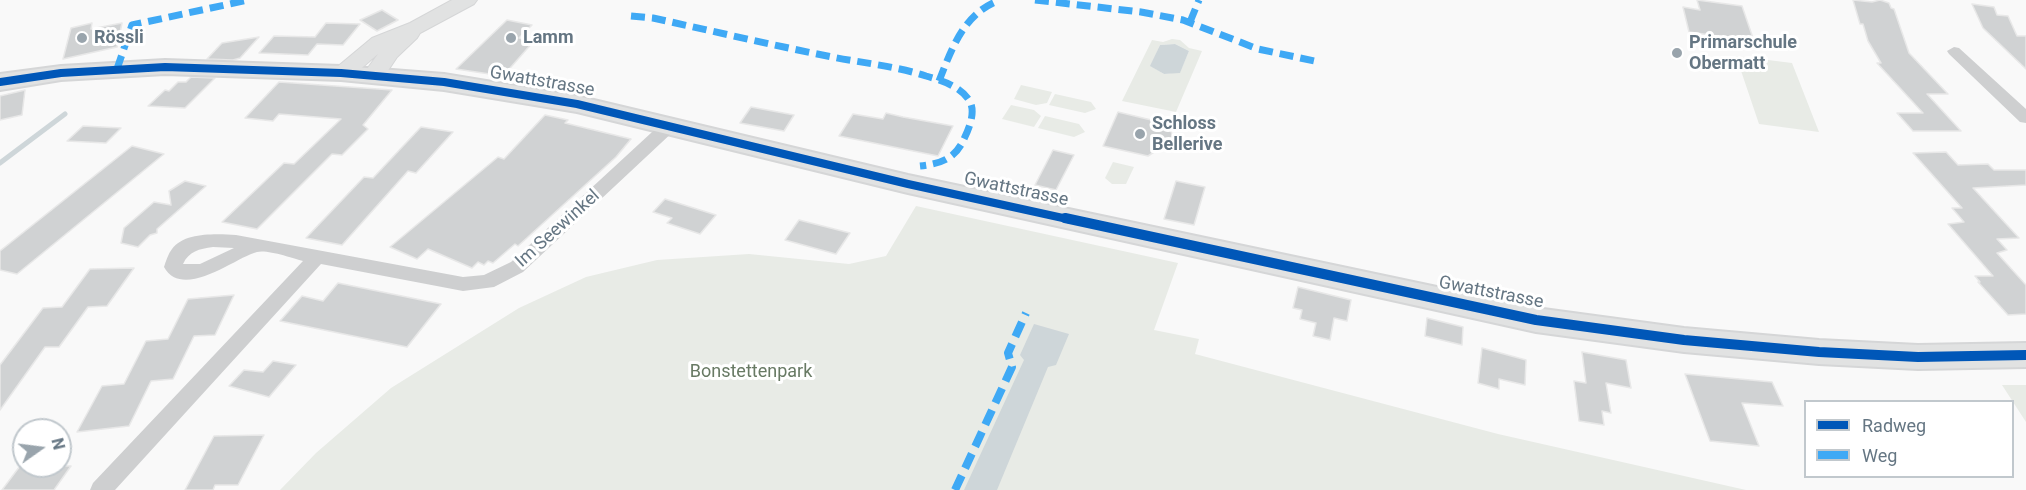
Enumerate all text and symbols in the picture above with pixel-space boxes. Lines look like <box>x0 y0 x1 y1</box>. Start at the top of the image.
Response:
place label: Rössli <box>94 27 144 49</box>
place label: Lamm <box>523 27 574 49</box>
marker: Rössli <box>75 31 89 45</box>
marker: Lamm <box>504 31 518 45</box>
place label: Primarschule Obermatt <box>1689 32 1797 74</box>
marker: Primarschule Obermatt <box>1670 46 1684 60</box>
street label: Gwattstrasse <box>488 62 596 102</box>
place label: Schloss Bellerive <box>1152 113 1223 156</box>
marker: Schloss Bellerive <box>1133 127 1147 141</box>
street label: Gwattstrasse <box>962 168 1070 212</box>
street label: Im Seewinkel <box>512 186 604 272</box>
street label: Gwattstrasse <box>1437 272 1545 314</box>
park label: Bonstettenpark <box>690 361 812 383</box>
legend <box>1804 400 2014 478</box>
text: Radweg <box>1862 415 1926 436</box>
north arrow <box>12 418 72 478</box>
text: N <box>47 436 69 452</box>
text: Weg <box>1862 445 1897 466</box>

